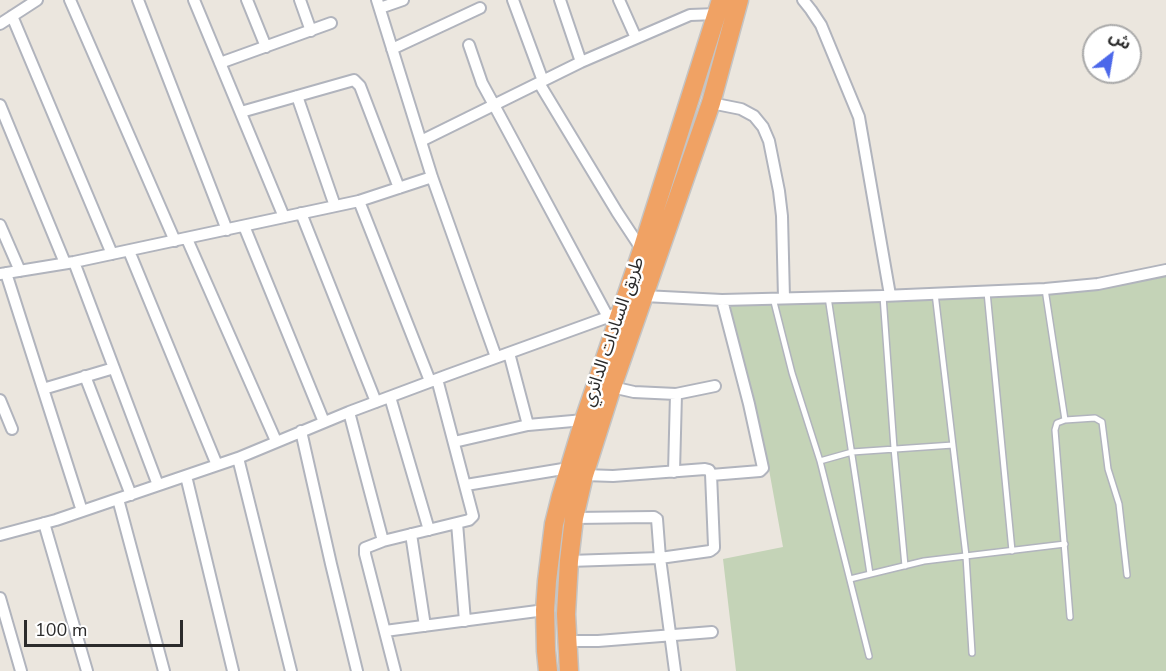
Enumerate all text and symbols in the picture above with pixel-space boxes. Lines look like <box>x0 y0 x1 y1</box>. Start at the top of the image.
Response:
north arrow <box>1082 24 1142 84</box>
text: ش <box>1105 25 1135 55</box>
street label: طريق السادات الدائري <box>578 254 650 410</box>
scale bar <box>27 608 186 646</box>
text: 100 m <box>35 618 87 642</box>

